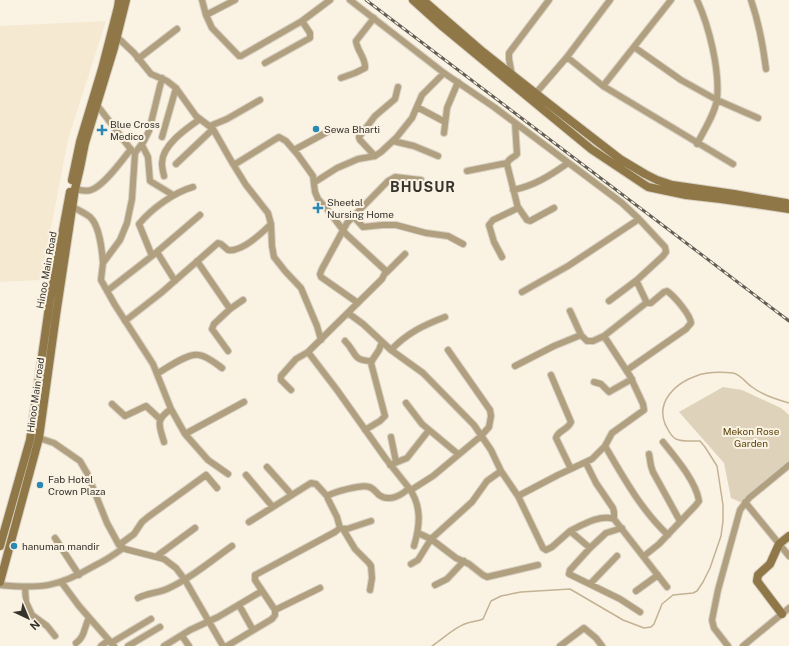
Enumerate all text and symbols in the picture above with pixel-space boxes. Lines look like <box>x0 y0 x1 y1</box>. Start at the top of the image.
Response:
place label: Blue Cross Medico <box>110 118 160 142</box>
place label: Sewa Bharti <box>324 123 380 135</box>
marker: Sewa Bharti <box>311 124 321 134</box>
marker: Blue Cross Medico <box>97 125 107 135</box>
district label: BHUSUR <box>390 179 456 195</box>
place label: Sheetal Nursing Home <box>327 196 394 220</box>
marker: Sheetal Nursing Home <box>312 202 324 214</box>
street label: Hinoo Main Road <box>33 230 59 310</box>
street label: Hinoo Main road <box>24 357 46 433</box>
park label: Mekon Rose Garden <box>723 425 780 449</box>
place label: Fab Hotel Crown Plaza <box>48 473 106 497</box>
marker: Fab Hotel Crown Plaza <box>35 480 45 490</box>
place label: hanuman mandir <box>22 540 100 552</box>
marker: hanuman mandir <box>9 541 19 551</box>
north arrow <box>8 598 48 638</box>
text: N <box>28 618 42 632</box>

